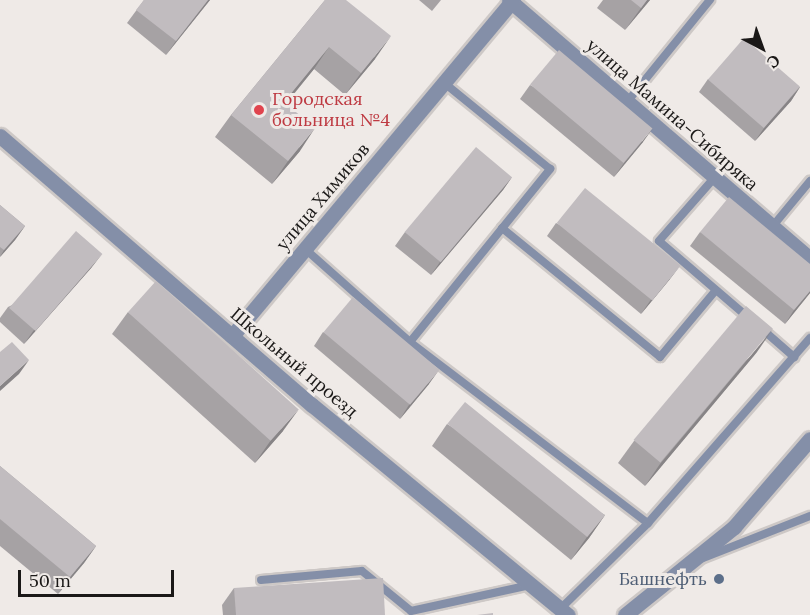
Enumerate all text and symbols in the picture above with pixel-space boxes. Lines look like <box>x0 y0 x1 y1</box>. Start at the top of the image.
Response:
north arrow <box>732 18 792 78</box>
street label: улица Мамина-Сибиряка <box>582 34 762 196</box>
text: С <box>763 50 785 73</box>
place label: Городская больница №4 <box>272 89 390 132</box>
marker: Городская больница №4 <box>250 101 268 119</box>
street label: улица Химиков <box>272 139 374 255</box>
street label: Школьный проезд <box>226 304 362 422</box>
scale bar <box>21 558 177 596</box>
place label: Башнефть <box>619 568 707 590</box>
text: 50 m <box>29 569 71 592</box>
marker: Башнефть <box>712 572 726 586</box>

